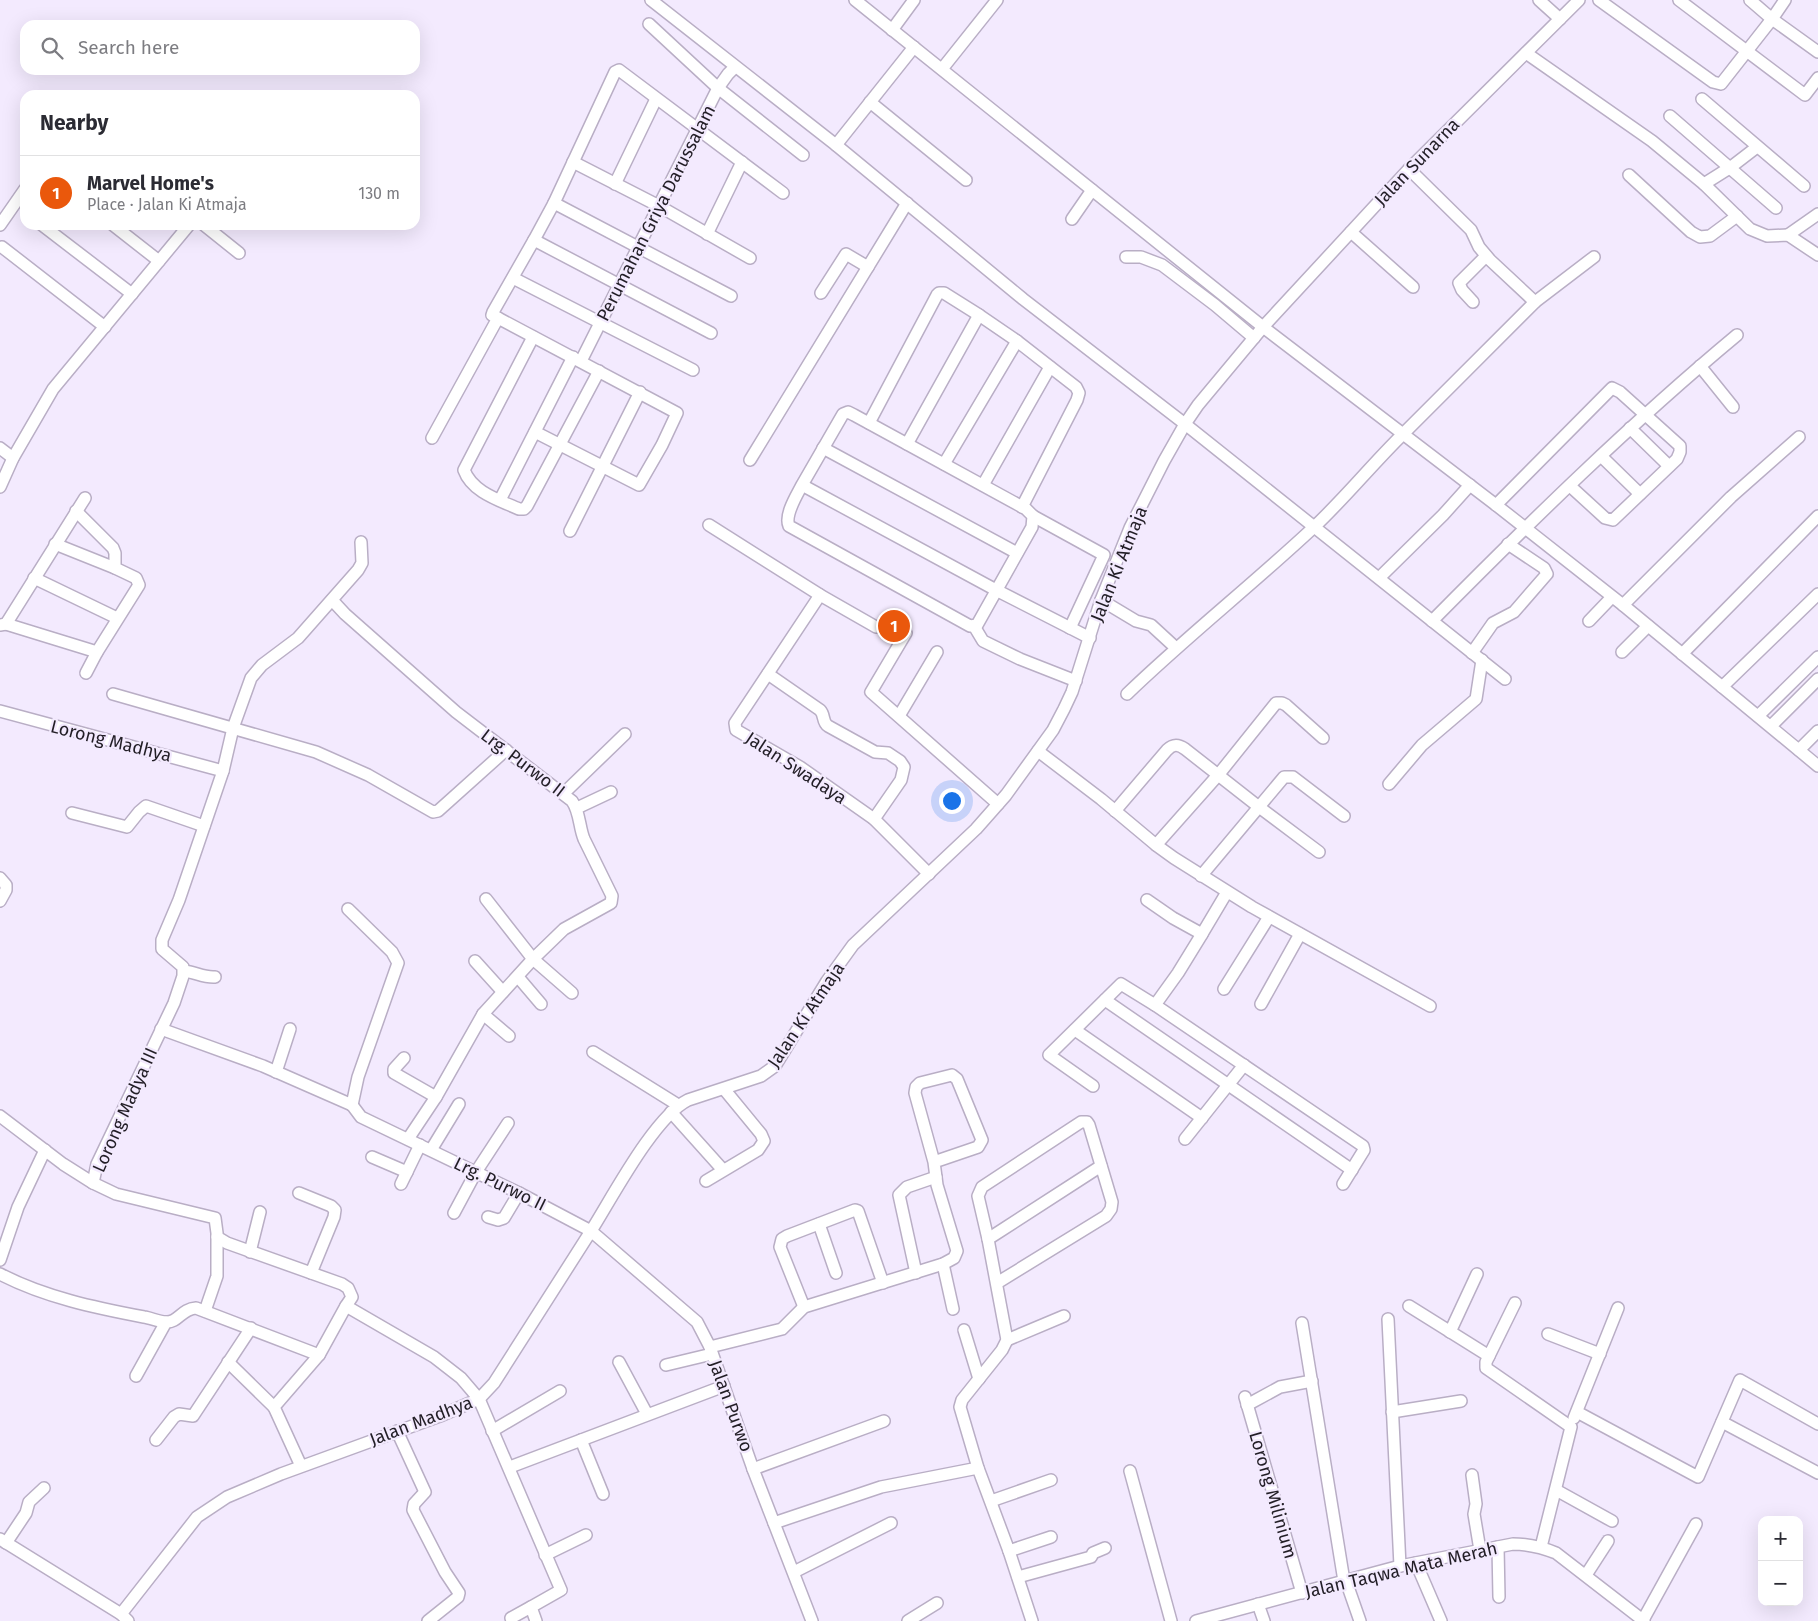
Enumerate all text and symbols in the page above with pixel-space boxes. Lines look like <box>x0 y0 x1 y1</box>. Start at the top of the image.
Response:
search box <box>20 20 420 75</box>
icon: search <box>38 34 66 62</box>
text: Search here <box>78 36 179 59</box>
street label: Perumahan Griya Darussalam <box>592 101 720 325</box>
text: Nearby <box>40 110 108 136</box>
street label: Jalan Sunarna <box>1370 114 1464 210</box>
text: Marvel Home's <box>87 172 214 195</box>
text: 1 <box>52 184 60 203</box>
text: 130 m <box>358 184 400 203</box>
text: Place · Jalan Ki Atmaja <box>87 195 247 214</box>
street label: Jalan Ki Atmaja <box>1086 503 1152 625</box>
pin: 1 <box>878 607 910 645</box>
street label: Lorong Madhya <box>48 715 174 767</box>
street label: Lrg. Purwo II <box>476 724 570 802</box>
street label: Jalan Swadaya <box>741 727 851 809</box>
your location <box>939 788 965 814</box>
street label: Jalan Ki Atmaja <box>763 958 849 1072</box>
street label: Lorong Madya III <box>88 1044 162 1176</box>
street label: Lrg. Purwo II <box>450 1152 550 1216</box>
street label: Jalan Purwo <box>704 1357 758 1455</box>
street label: Jalan Madhya <box>366 1391 476 1451</box>
street label: Lorong Milinium <box>1244 1429 1302 1561</box>
map controls <box>1758 1516 1803 1606</box>
button: + <box>1758 1516 1803 1561</box>
street label: Jalan Taqwa Mata Merah <box>1303 1537 1499 1603</box>
button: − <box>1758 1561 1803 1606</box>

